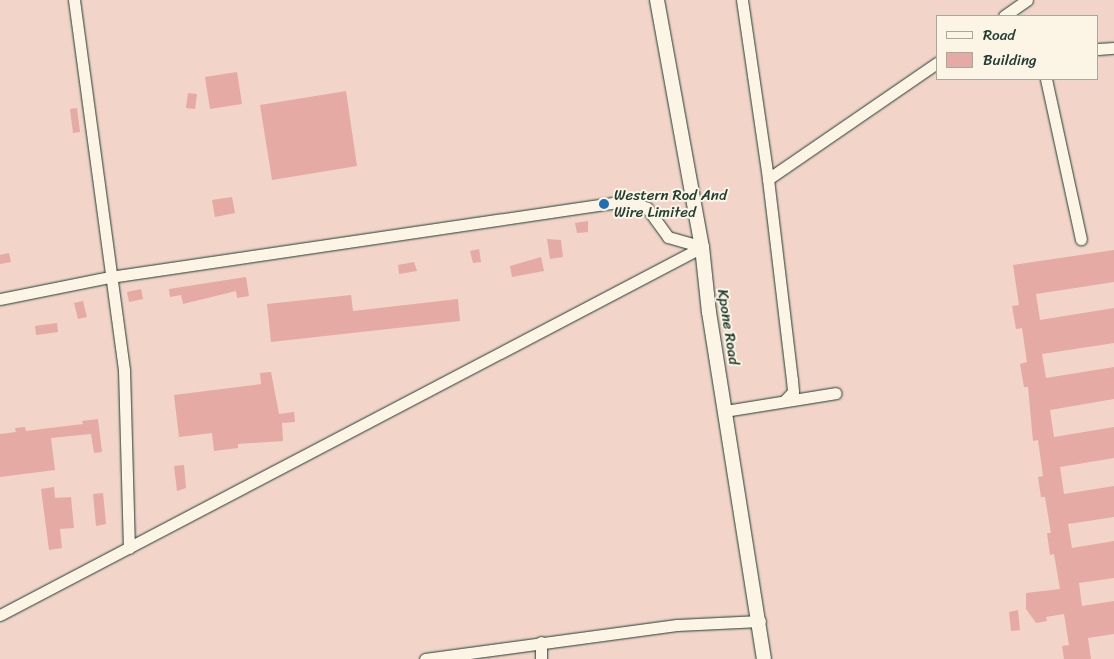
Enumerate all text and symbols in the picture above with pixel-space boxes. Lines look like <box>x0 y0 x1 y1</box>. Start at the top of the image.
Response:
legend <box>936 15 1099 80</box>
text: Road <box>983 22 1015 48</box>
text: Building <box>983 47 1037 73</box>
place label: Western Rod And Wire Limited <box>614 186 727 221</box>
marker: Western Rod And Wire Limited <box>598 198 610 210</box>
street label: Kpone Road <box>713 288 743 366</box>

